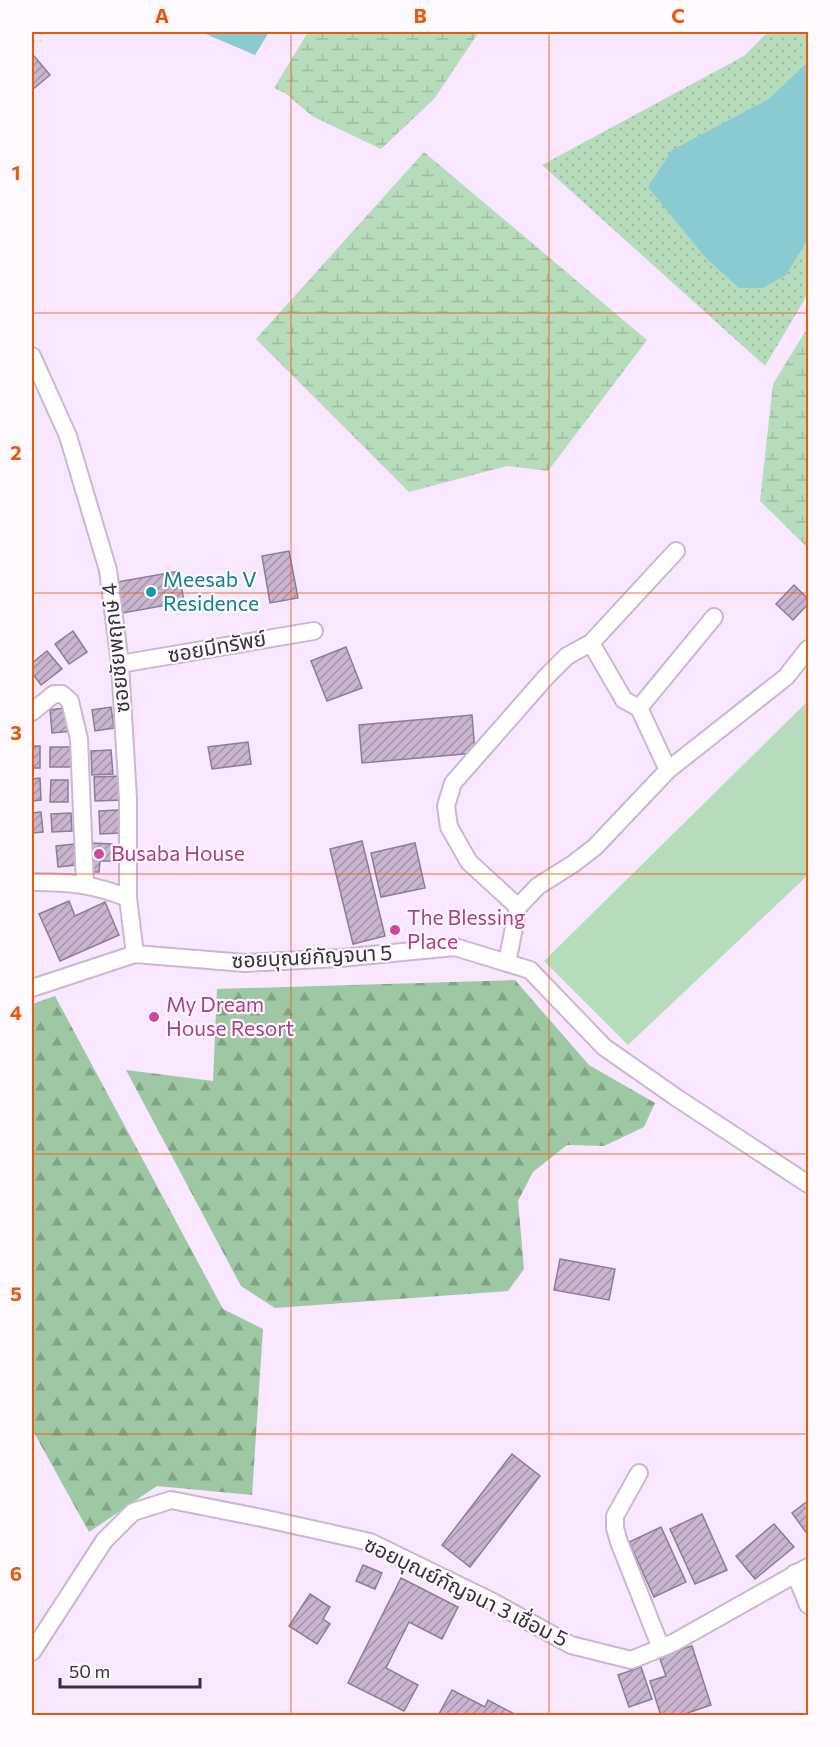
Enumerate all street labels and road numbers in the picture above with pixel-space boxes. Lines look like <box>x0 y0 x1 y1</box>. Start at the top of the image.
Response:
street label: ซอยชัยพฤกษ์ 4 <box>95 582 134 714</box>
street label: ซอยมีทรัพย์ <box>166 625 268 666</box>
street label: ซอยบุณย์กัญจนา 5 <box>231 939 393 974</box>
street label: ซอยบุณย์กัญจนา 3 เชื่อม 5 <box>360 1530 573 1653</box>

